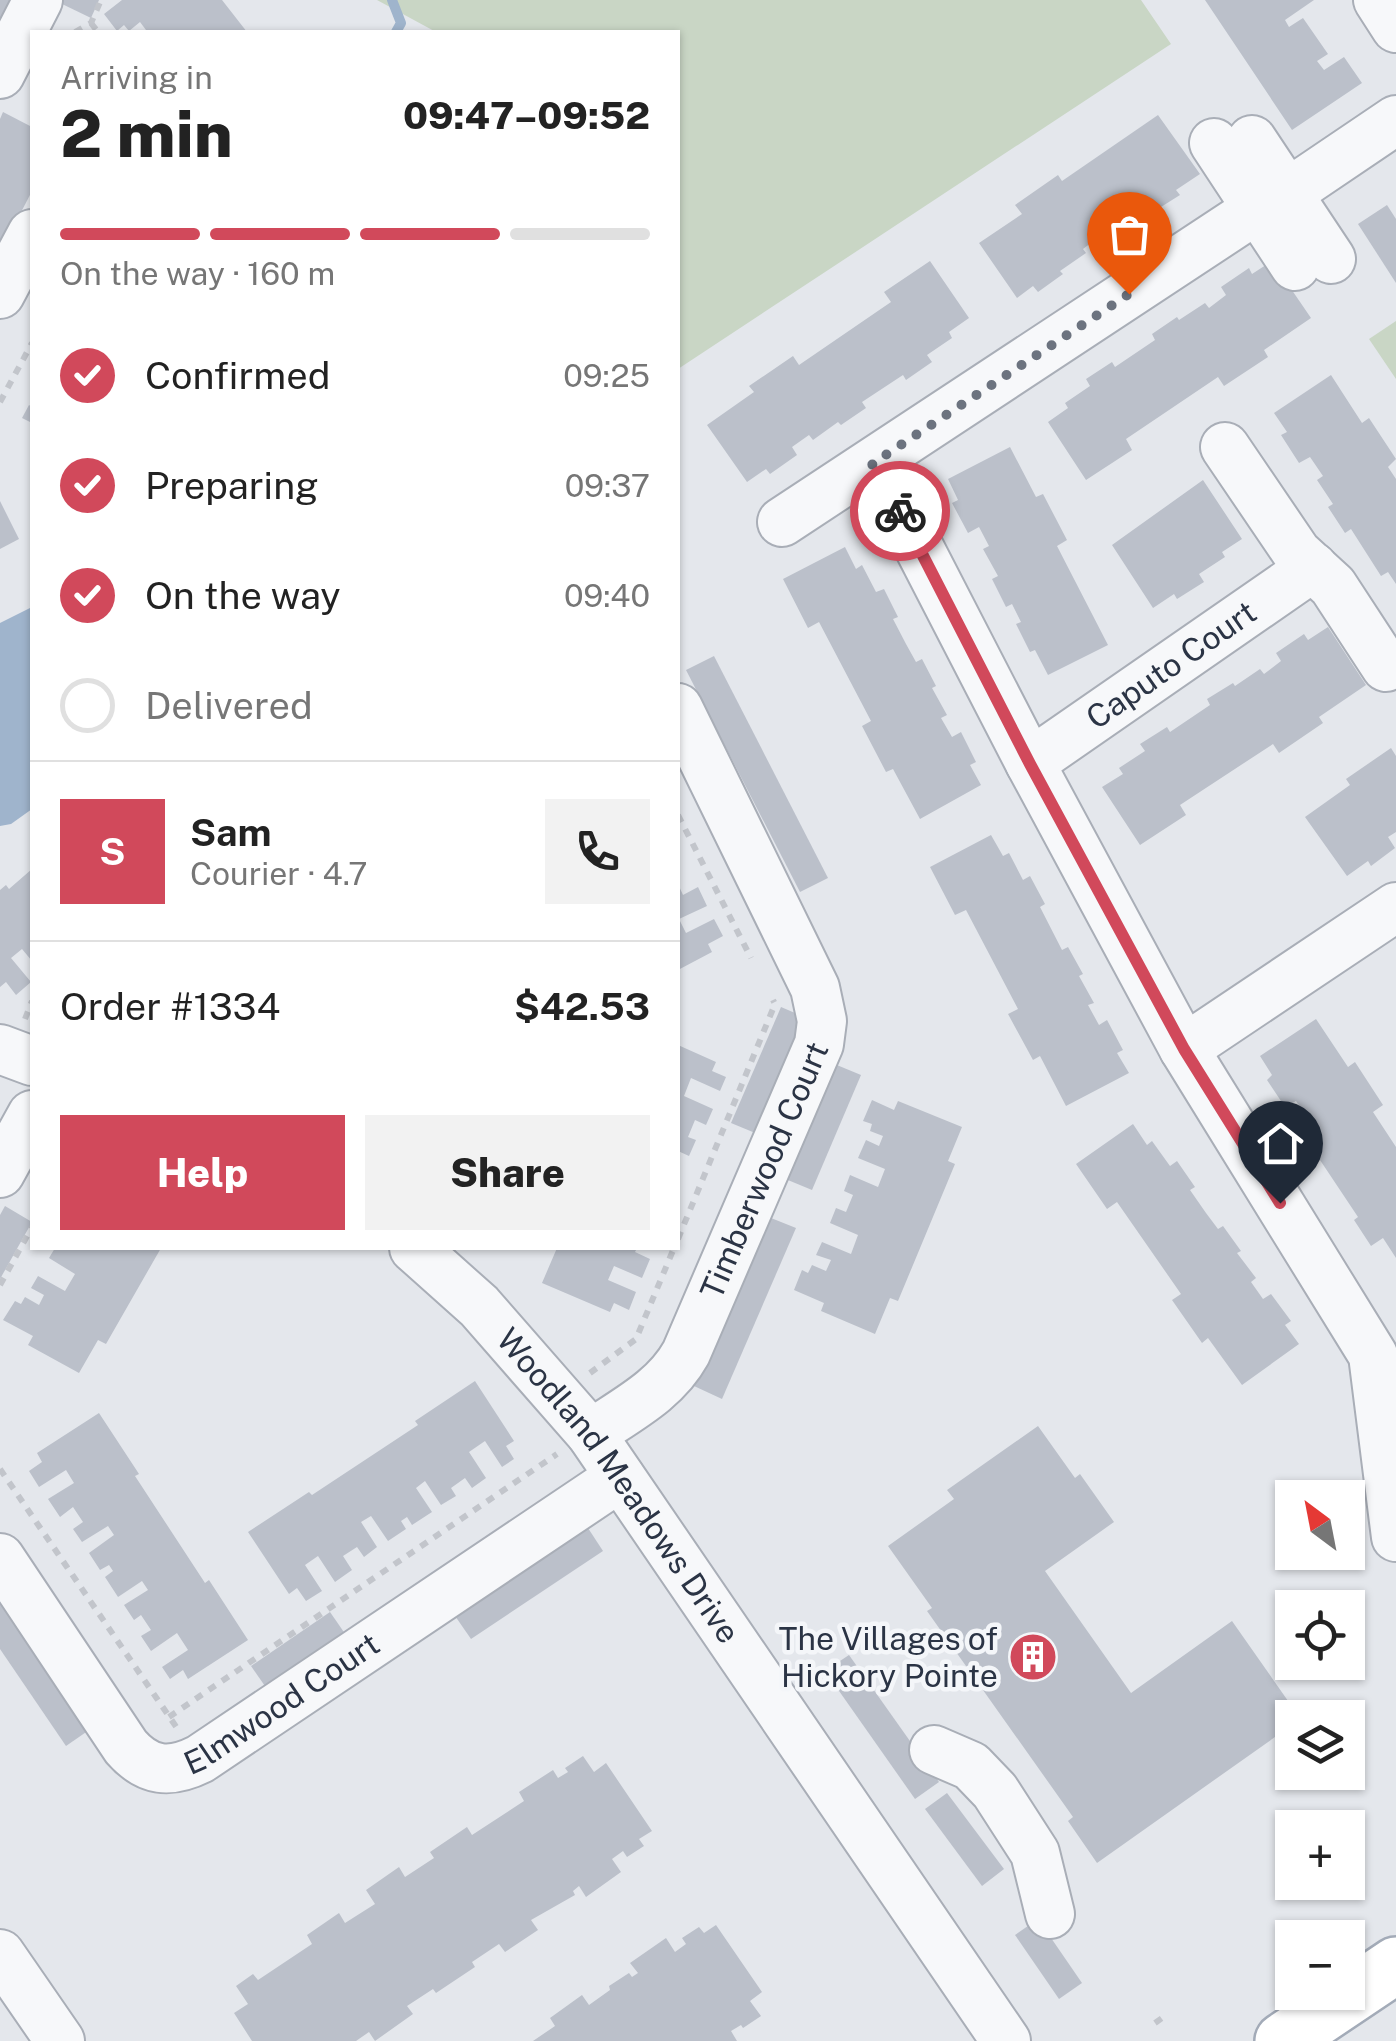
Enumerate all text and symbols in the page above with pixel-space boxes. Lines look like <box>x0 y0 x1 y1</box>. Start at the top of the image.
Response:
text: Arriving in <box>60 59 213 96</box>
text: 09:47–09:52 <box>403 93 650 138</box>
text: 2 min <box>60 95 233 172</box>
pin <box>1087 192 1172 295</box>
icon: bag <box>1102 207 1157 262</box>
text: On the way · 160 m <box>60 255 335 292</box>
icon: check <box>60 348 115 403</box>
text: Confirmed <box>145 353 330 398</box>
text: 09:25 <box>563 357 650 394</box>
icon: check <box>60 458 115 513</box>
courier <box>850 461 950 561</box>
text: Preparing <box>145 463 319 508</box>
text: 09:37 <box>565 467 650 504</box>
icon: bike <box>873 484 928 539</box>
icon: check <box>60 568 115 623</box>
text: On the way <box>145 573 341 618</box>
text: 09:40 <box>564 577 650 614</box>
street label: Caputo Court <box>1079 593 1263 736</box>
text: Delivered <box>145 683 313 728</box>
button: phone <box>545 799 650 904</box>
text: Sam <box>190 810 272 855</box>
text: S <box>99 829 126 874</box>
text: Courier · 4.7 <box>190 855 367 892</box>
text: Order #1334 <box>60 984 280 1029</box>
text: $42.53 <box>514 984 650 1029</box>
street label: Timberwood Court <box>693 1036 836 1304</box>
pin <box>1238 1101 1323 1204</box>
button: Help <box>60 1115 345 1230</box>
button: Share <box>365 1115 650 1230</box>
icon: home <box>1253 1116 1308 1171</box>
street label: Woodland Meadows Drive <box>489 1321 747 1650</box>
north arrow <box>1275 1480 1365 1570</box>
map controls <box>1275 1480 1365 2010</box>
button: locate <box>1275 1590 1365 1680</box>
place label: The Villages of Hickory Pointe <box>779 1620 998 1694</box>
street label: Elmwood Court <box>178 1625 386 1782</box>
building icon: The Villages of Hickory Pointe <box>1007 1631 1059 1683</box>
button: layers <box>1275 1700 1365 1790</box>
button: + <box>1275 1810 1365 1900</box>
button: − <box>1275 1920 1365 2010</box>

